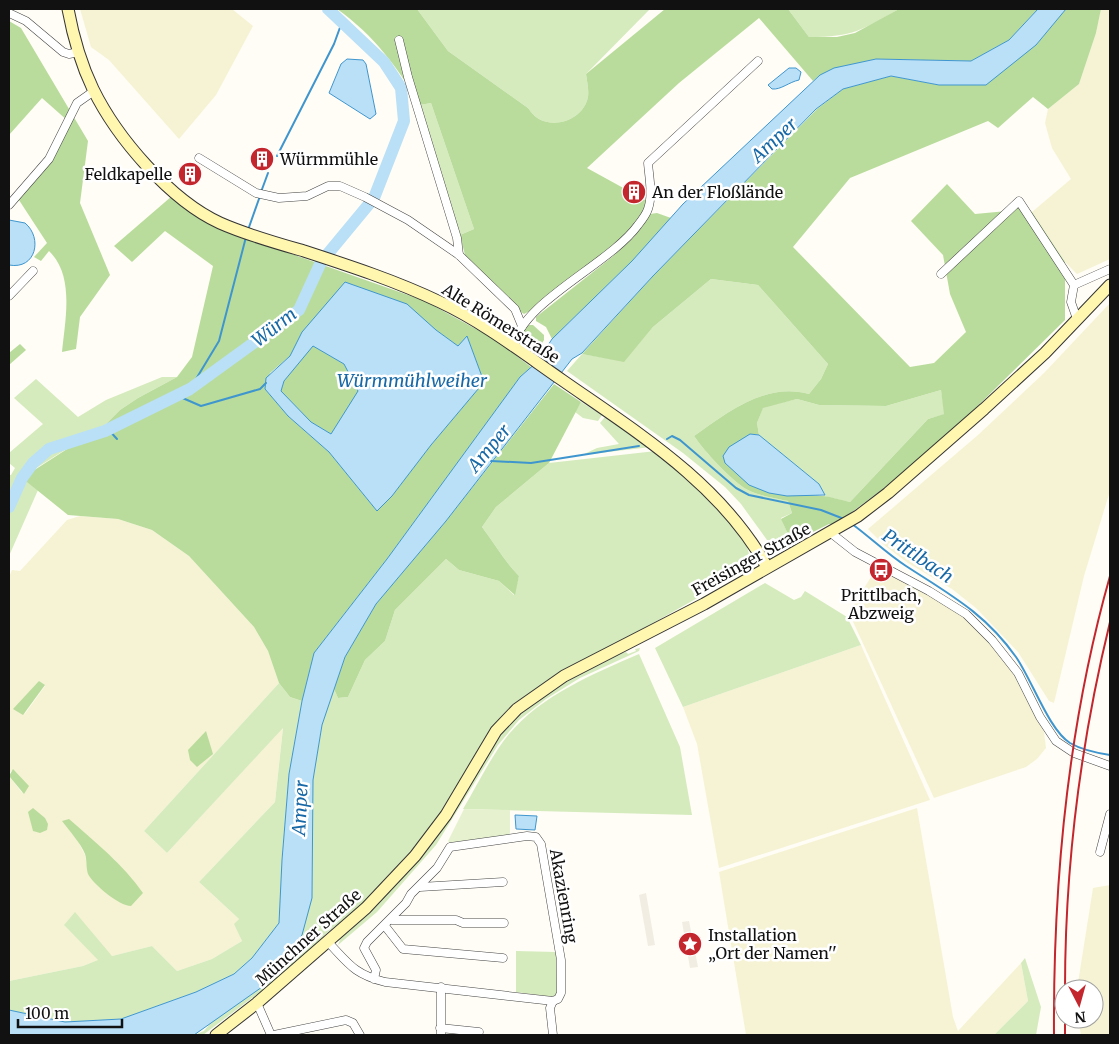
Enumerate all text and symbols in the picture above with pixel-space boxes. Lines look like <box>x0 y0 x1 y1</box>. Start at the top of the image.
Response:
water label: Amper <box>745 112 803 169</box>
building icon: Würmmühle <box>249 146 275 172</box>
place label: Würmmühle <box>279 149 378 169</box>
building icon: Feldkapelle <box>177 161 203 187</box>
place label: Feldkapelle <box>85 164 172 184</box>
building icon: An der Floßlände <box>621 179 647 205</box>
place label: An der Floßlände <box>651 182 783 202</box>
street label: Alte Römerstraße <box>438 278 563 367</box>
water label: Würm <box>247 302 301 352</box>
water label: Würmmühlweiher <box>337 369 488 392</box>
water label: Amper <box>461 419 516 478</box>
street label: Freisinger Straße <box>688 518 814 600</box>
water label: Prittlbach <box>878 524 958 588</box>
bus stop icon: Prittlbach, Abzweig <box>868 557 894 583</box>
place label: Prittlbach, Abzweig <box>841 585 921 623</box>
water label: Amper <box>287 779 313 838</box>
street label: Akazienring <box>546 846 582 945</box>
street label: Münchner Straße <box>251 884 365 990</box>
place label: Installation „Ort der Namen'' <box>708 925 837 963</box>
place icon: Installation „Ort der Namen'' <box>677 931 703 957</box>
north arrow <box>1054 979 1104 1029</box>
scale bar <box>18 996 121 1028</box>
text: 100 m <box>25 1004 69 1023</box>
text: N <box>1074 1007 1087 1026</box>

